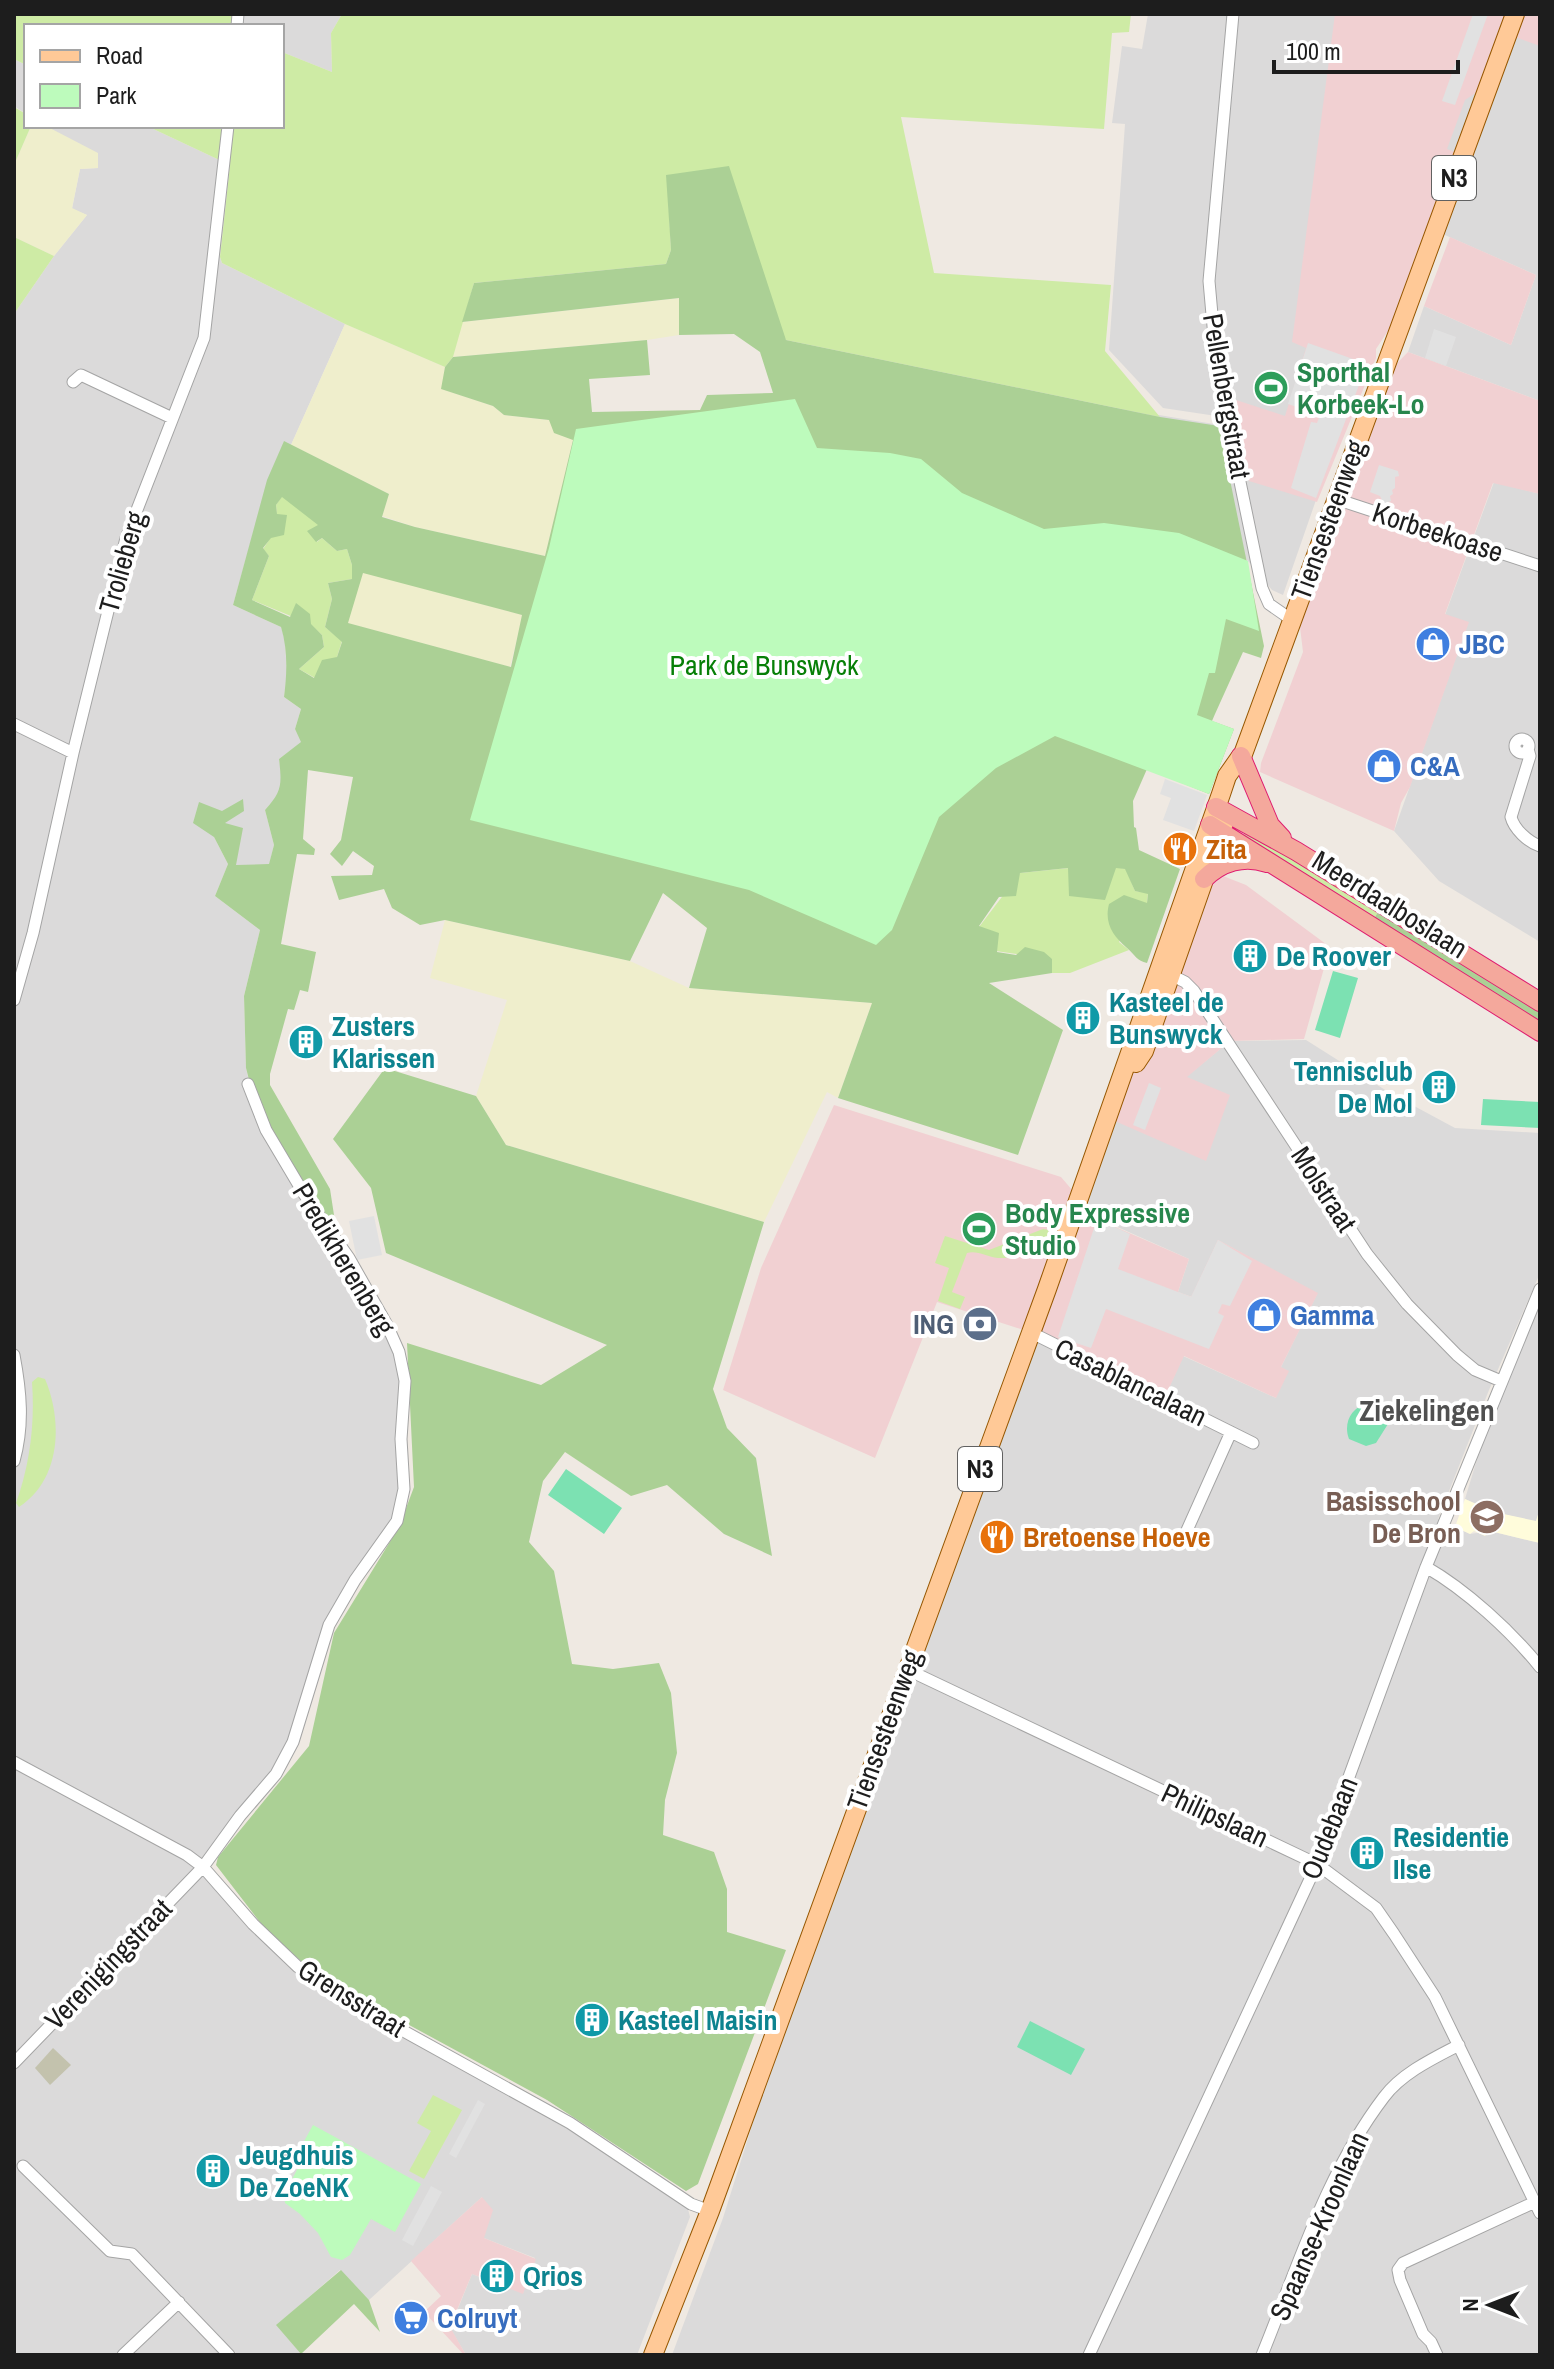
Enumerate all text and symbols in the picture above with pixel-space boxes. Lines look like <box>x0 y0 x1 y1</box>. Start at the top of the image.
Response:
legend <box>24 24 284 128</box>
scale bar <box>1274 24 1458 74</box>
text: 100 m <box>1286 35 1341 67</box>
text: Road <box>96 39 143 71</box>
text: Park <box>96 79 137 111</box>
road number: N3 <box>1432 156 1476 200</box>
street label: Pellenbergstraat <box>1194 310 1260 482</box>
place label: Sporthal Korbeek-Lo <box>1297 353 1425 423</box>
sports icon: Sporthal Korbeek-Lo <box>1252 369 1290 407</box>
street label: Tiensesteenweg <box>1281 434 1375 605</box>
street label: Korbeekoase <box>1368 493 1508 571</box>
street label: Trolieberg <box>89 507 155 617</box>
shop icon: JBC <box>1414 625 1452 663</box>
place label: JBC <box>1459 625 1505 663</box>
park label: Park de Bunswyck <box>670 646 859 684</box>
shop icon: C&A <box>1365 747 1403 785</box>
place label: C&A <box>1410 747 1460 785</box>
restaurant icon: Zita <box>1161 830 1199 868</box>
place label: Zita <box>1206 830 1247 868</box>
street label: Meerdaalboslaan <box>1305 841 1475 967</box>
building icon: De Roover <box>1231 937 1269 975</box>
place label: De Roover <box>1276 937 1391 975</box>
place label: Kasteel de Bunswyck <box>1109 983 1224 1053</box>
building icon: Kasteel de Bunswyck <box>1064 999 1102 1037</box>
place label: Zusters Klarissen <box>332 1007 435 1077</box>
building icon: Zusters Klarissen <box>287 1023 325 1061</box>
place label: Tennisclub De Mol <box>1293 1052 1413 1122</box>
building icon: Tennisclub De Mol <box>1420 1068 1458 1106</box>
street label: Molstraat <box>1282 1139 1366 1239</box>
street label: Predikherenberg <box>284 1176 404 1342</box>
place label: Body Expressive Studio <box>1005 1194 1190 1264</box>
sports icon: Body Expressive Studio <box>960 1210 998 1248</box>
shop icon: Gamma <box>1245 1296 1283 1334</box>
place label: Gamma <box>1290 1296 1374 1334</box>
place label: ING <box>913 1305 954 1343</box>
bank icon: ING <box>961 1305 999 1343</box>
street label: Casablancalaan <box>1049 1329 1213 1435</box>
district label: Ziekelingen <box>1359 1390 1495 1430</box>
road number: N3 <box>958 1447 1002 1491</box>
place label: Basisschool De Bron <box>1326 1482 1461 1552</box>
school or university icon: Basisschool De Bron <box>1468 1498 1506 1536</box>
restaurant icon: Bretoense Hoeve <box>978 1518 1016 1556</box>
place label: Bretoense Hoeve <box>1023 1518 1211 1556</box>
street label: Tiensesteenweg <box>837 1644 931 1815</box>
street label: Oudebaan <box>1291 1771 1367 1885</box>
street label: Philipslaan <box>1155 1774 1275 1856</box>
place label: Residentie Ilse <box>1393 1818 1509 1888</box>
building icon: Residentie Ilse <box>1348 1834 1386 1872</box>
street label: Verenigingstraat <box>36 1890 180 2038</box>
street label: Grensstraat <box>291 1950 413 2046</box>
building icon: Kasteel Maisin <box>573 2001 611 2039</box>
place label: Kasteel Maisin <box>618 2001 778 2039</box>
street label: Spaanse-Kroonlaan <box>1260 2126 1378 2326</box>
place label: Jeugdhuis De ZoeNK <box>239 2136 354 2206</box>
building icon: Jeugdhuis De ZoeNK <box>194 2152 232 2190</box>
building icon: Qrios <box>478 2257 516 2295</box>
place label: Qrios <box>523 2257 583 2295</box>
north arrow <box>1450 2265 1530 2345</box>
text: N <box>1455 2298 1485 2312</box>
supermarket icon: Colruyt <box>392 2299 430 2337</box>
place label: Colruyt <box>437 2299 518 2337</box>

